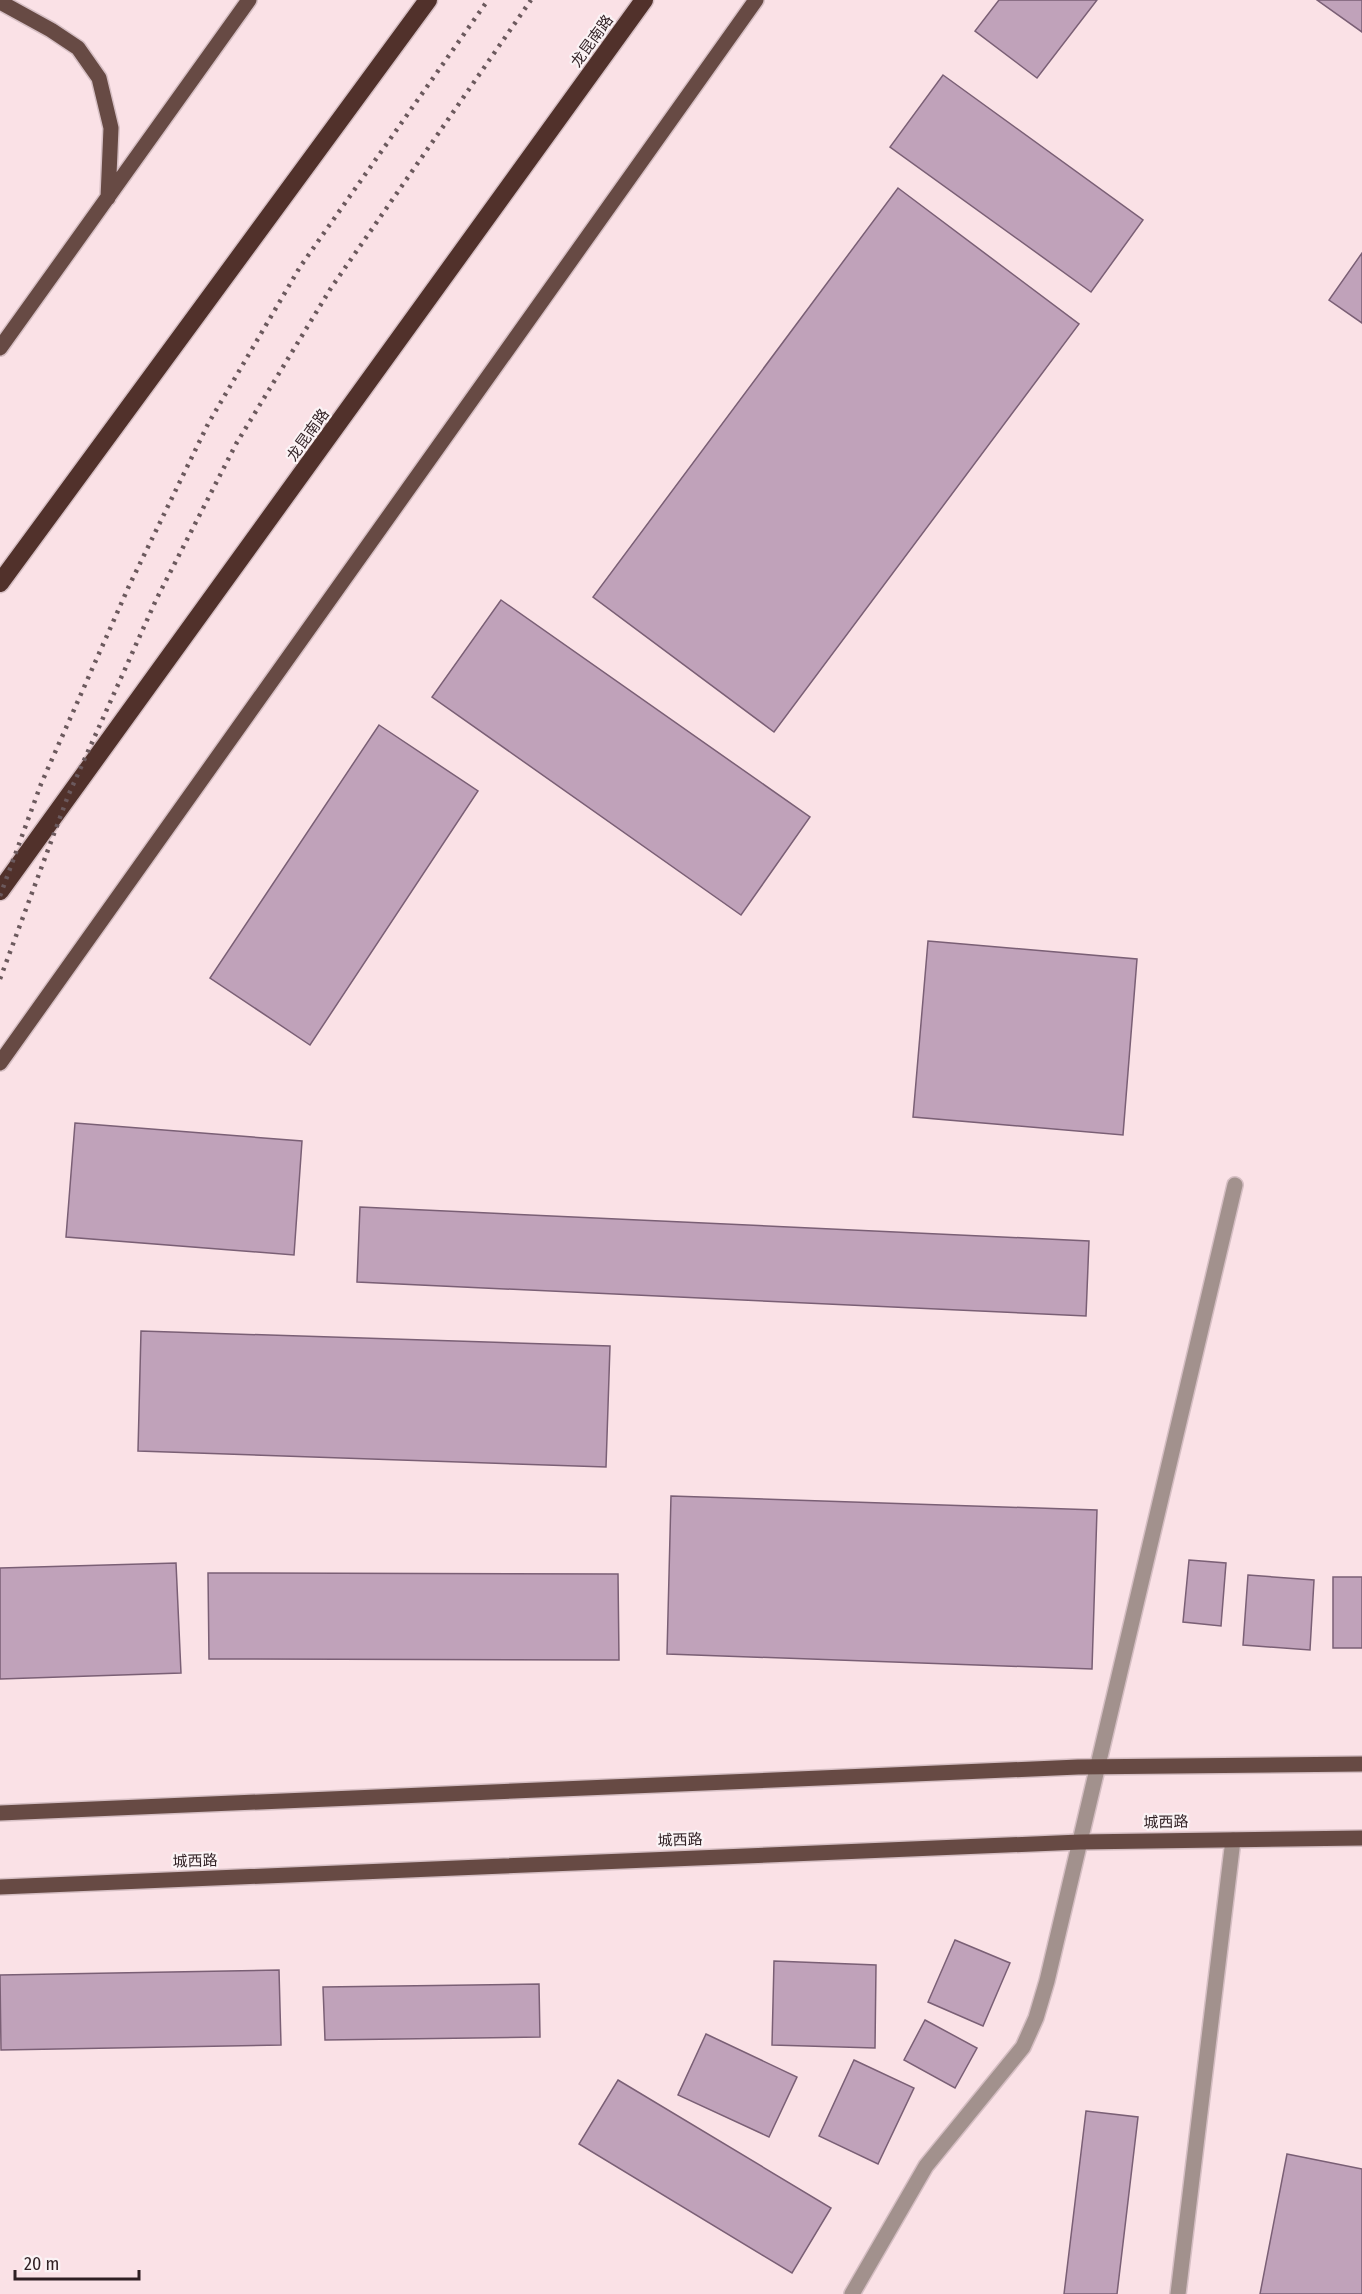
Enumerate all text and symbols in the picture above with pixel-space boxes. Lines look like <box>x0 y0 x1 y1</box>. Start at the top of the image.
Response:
street label: 龙昆南路 <box>567 11 617 71</box>
street label: 龙昆南路 <box>283 405 333 465</box>
street label: 城西路 <box>1143 1813 1189 1831</box>
street label: 城西路 <box>657 1830 703 1850</box>
street label: 城西路 <box>172 1851 218 1871</box>
scale bar <box>15 2243 140 2281</box>
text: 20 m <box>24 2253 59 2275</box>

